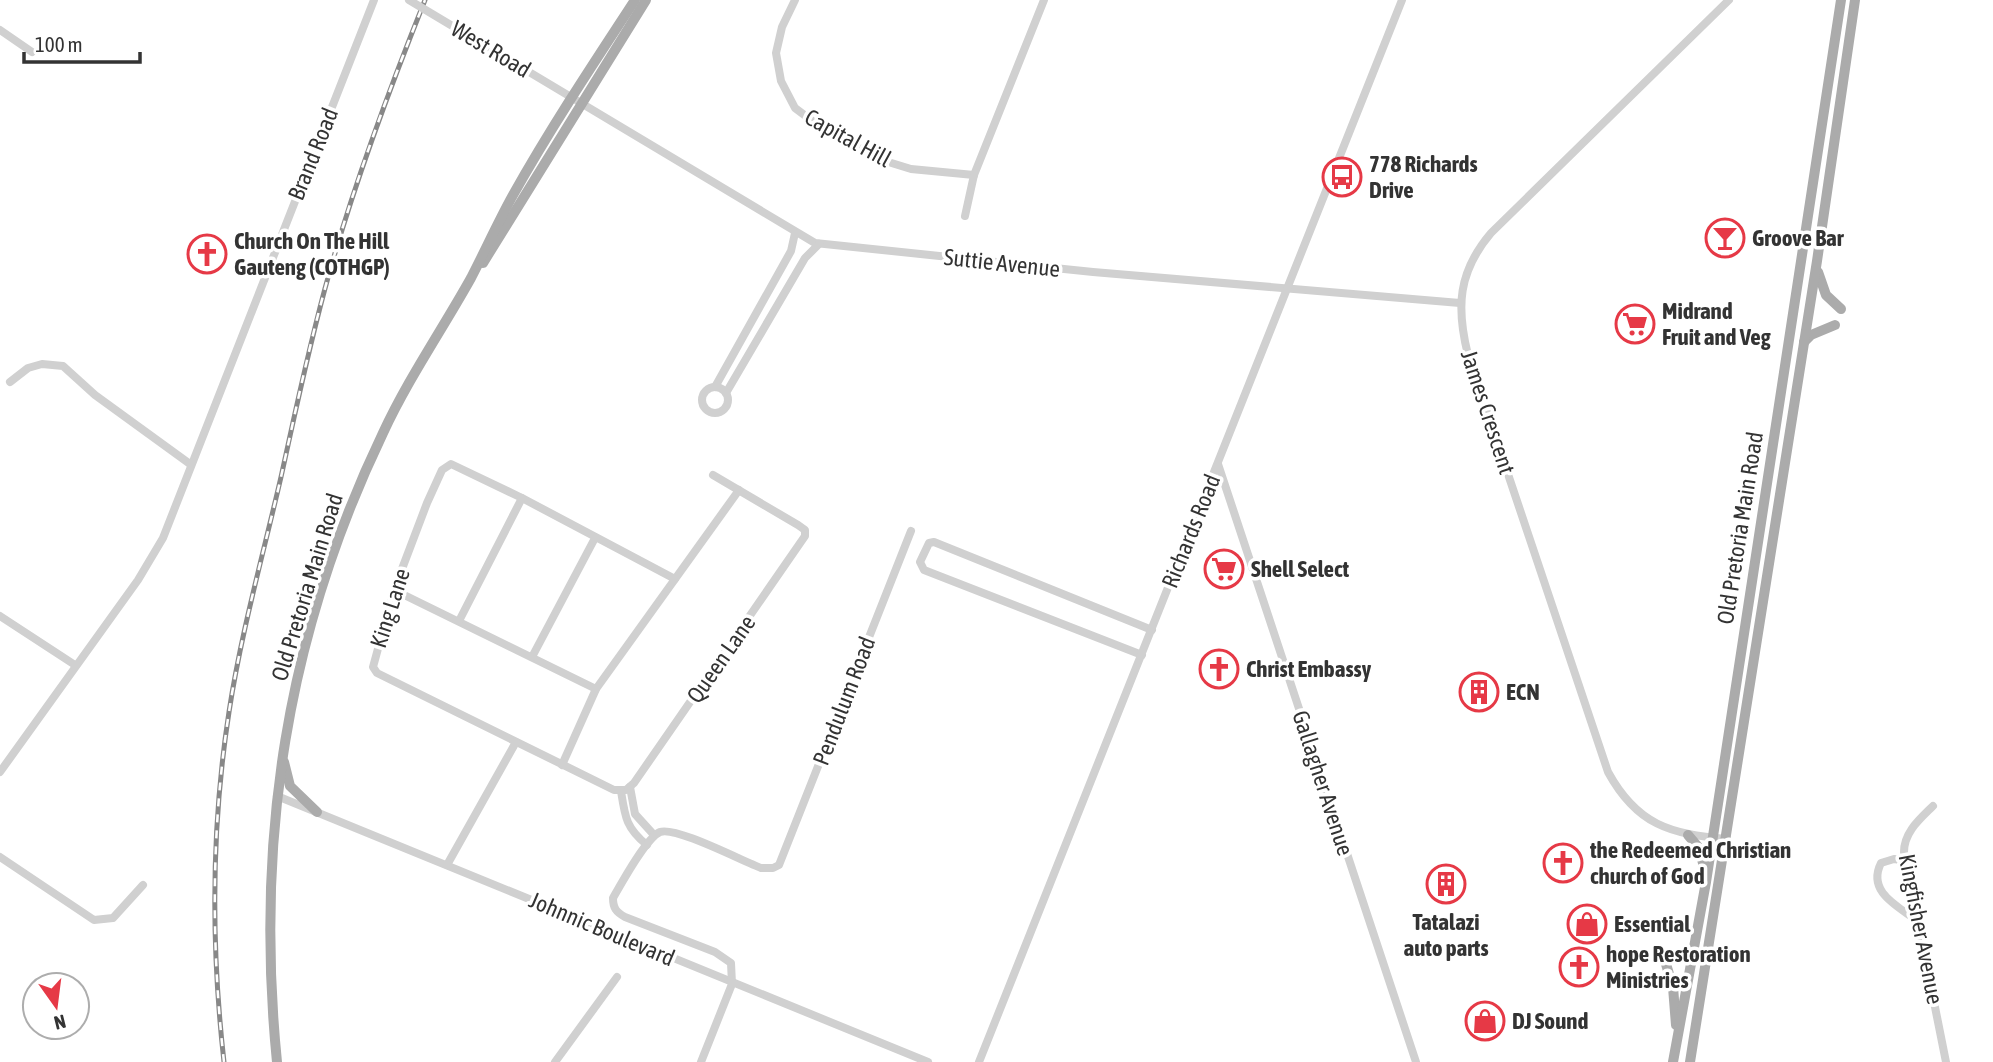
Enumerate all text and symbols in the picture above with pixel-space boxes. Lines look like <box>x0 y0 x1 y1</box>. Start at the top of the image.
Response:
street label: West Road <box>446 15 536 83</box>
scale bar <box>24 21 140 65</box>
text: 100 m <box>35 32 83 56</box>
street label: Brand Road <box>283 104 343 204</box>
street label: Capital Hill <box>800 104 896 172</box>
place label: 778 Richards Drive <box>1369 151 1478 203</box>
bus stop icon: 778 Richards Drive <box>1321 156 1363 198</box>
bar icon: Groove Bar <box>1704 217 1746 259</box>
place label: Groove Bar <box>1752 225 1845 251</box>
place label: Church On The Hill Gauteng (COTHGP) <box>234 228 390 280</box>
church icon: Church On The Hill Gauteng (COTHGP) <box>186 233 228 275</box>
street label: Suttie Avenue <box>943 244 1061 282</box>
place label: Midrand Fruit and Veg <box>1662 298 1771 350</box>
supermarket icon: Midrand Fruit and Veg <box>1614 303 1656 345</box>
street label: James Crescent <box>1456 347 1520 477</box>
street label: Old Pretoria Main Road <box>1712 430 1768 626</box>
street label: Richards Road <box>1156 470 1226 592</box>
street label: Old Pretoria Main Road <box>266 490 348 684</box>
supermarket icon: Shell Select <box>1203 548 1245 590</box>
place label: Shell Select <box>1251 556 1349 582</box>
street label: King Lane <box>365 565 415 651</box>
street label: Queen Lane <box>681 610 761 708</box>
street label: Pendulum Road <box>808 633 880 769</box>
church icon: Christ Embassy <box>1198 648 1240 690</box>
place label: Christ Embassy <box>1246 656 1372 682</box>
building icon: ECN <box>1458 671 1500 713</box>
place label: ECN <box>1506 679 1540 705</box>
street label: Gallagher Avenue <box>1287 707 1359 859</box>
place label: the Redeemed Christian church of God <box>1589 837 1791 889</box>
church icon: the Redeemed Christian church of God <box>1542 842 1584 884</box>
street label: Kingfisher Avenue <box>1894 852 1948 1006</box>
building icon: Tatalazi auto parts <box>1425 863 1467 905</box>
street label: Johnnic Boulevard <box>526 887 678 971</box>
shop icon: Essential <box>1566 903 1608 945</box>
place label: Tatalazi auto parts <box>1403 909 1489 961</box>
place label: Essential <box>1614 911 1691 937</box>
place label: hope Restoration Ministries <box>1606 941 1751 993</box>
church icon: hope Restoration Ministries <box>1558 946 1600 988</box>
north arrow <box>21 971 91 1041</box>
shop icon: DJ Sound <box>1464 1000 1506 1042</box>
place label: DJ Sound <box>1512 1008 1588 1034</box>
text: N <box>52 1010 68 1035</box>

